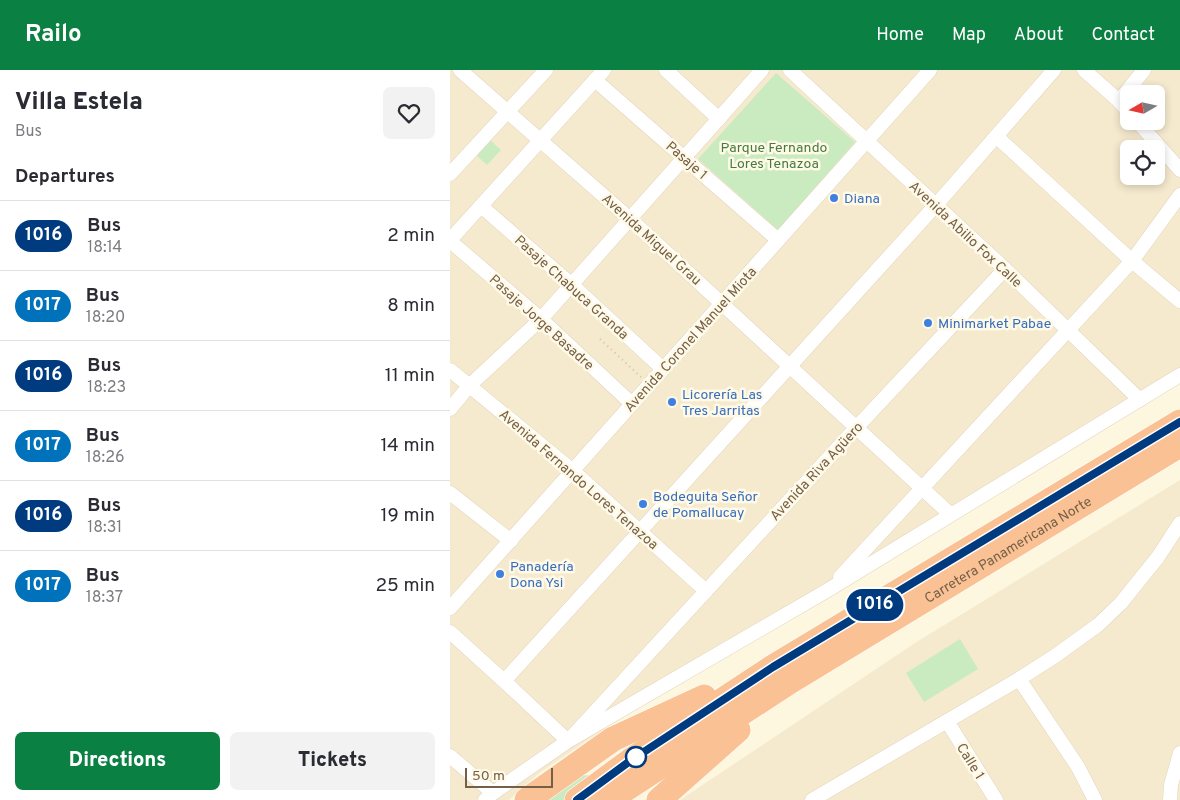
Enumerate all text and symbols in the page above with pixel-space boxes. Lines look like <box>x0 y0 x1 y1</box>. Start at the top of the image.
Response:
text: Railo <box>25 20 82 50</box>
text: Home <box>876 24 924 47</box>
text: Map <box>952 24 986 47</box>
text: About <box>1014 24 1063 47</box>
text: Contact <box>1091 24 1155 47</box>
north arrow <box>1120 85 1165 130</box>
map controls <box>1120 85 1165 185</box>
button: heart <box>383 87 435 139</box>
text: Villa Estela <box>15 88 143 118</box>
text: Bus <box>15 122 42 142</box>
street label: Pasaje 1 <box>662 138 710 184</box>
park label: Parque Fernando Lores Tenazoa <box>721 140 828 173</box>
button: locate <box>1120 140 1165 185</box>
text: Departures <box>15 165 115 189</box>
street label: Avenida Abilio Fox Calle <box>905 178 1025 292</box>
street label: Avenida Miguel Grau <box>598 191 704 289</box>
place label: Diana <box>844 191 880 208</box>
marker: Diana <box>828 192 840 204</box>
text: Bus <box>87 214 121 238</box>
text: 1016 <box>25 224 62 247</box>
text: 2 min <box>387 224 435 248</box>
street label: Pasaje Chabuca Granda <box>510 232 632 344</box>
text: 18:14 <box>87 238 122 258</box>
street label: Avenida Coronel Manuel Miota <box>621 264 761 416</box>
street label: Pasaje Jorge Basadre <box>485 272 597 375</box>
text: Bus <box>86 284 120 308</box>
text: 1017 <box>25 294 61 317</box>
text: 8 min <box>387 294 435 318</box>
text: 18:20 <box>86 308 125 328</box>
place label: Minimarket Pabae <box>938 316 1051 333</box>
marker: Minimarket Pabae <box>922 317 934 329</box>
text: Bus <box>87 354 121 378</box>
text: 1016 <box>25 364 62 387</box>
text: 11 min <box>385 364 435 388</box>
text: 18:23 <box>87 378 126 398</box>
place label: Licorería Las Tres Jarritas <box>682 387 762 420</box>
marker: Licorería Las Tres Jarritas <box>666 396 678 408</box>
street label: Avenida Fernando Lores Tenazoa <box>495 406 661 554</box>
street label: Avenida Riva Agüero <box>767 419 867 525</box>
text: Bus <box>86 424 120 448</box>
text: 1017 <box>25 434 61 457</box>
text: 14 min <box>380 434 435 458</box>
text: 18:26 <box>86 448 125 468</box>
place label: Bodeguita Señor de Pomallucay <box>653 489 759 522</box>
text: Bus <box>87 494 121 518</box>
street label: Carretera Panamericana Norte <box>922 494 1095 608</box>
marker: Bodeguita Señor de Pomallucay <box>637 498 649 510</box>
text: 1016 <box>25 504 62 527</box>
text: 19 min <box>380 504 435 528</box>
text: 18:31 <box>87 518 122 538</box>
place label: Panadería Dona Ysi <box>510 559 574 592</box>
text: Bus <box>86 564 120 588</box>
marker: Panadería Dona Ysi <box>494 568 506 580</box>
text: 1017 <box>25 574 61 597</box>
text: 25 min <box>375 574 435 598</box>
text: 18:37 <box>86 588 123 608</box>
line badge: 1016 <box>840 589 910 621</box>
text: 1016 <box>856 593 894 616</box>
button: Directions <box>15 732 220 790</box>
button: Tickets <box>230 732 435 790</box>
street label: Calle 1 <box>952 740 987 783</box>
unlabelled marker <box>625 746 647 768</box>
scale bar <box>465 765 552 788</box>
text: 50 m <box>472 768 505 785</box>

